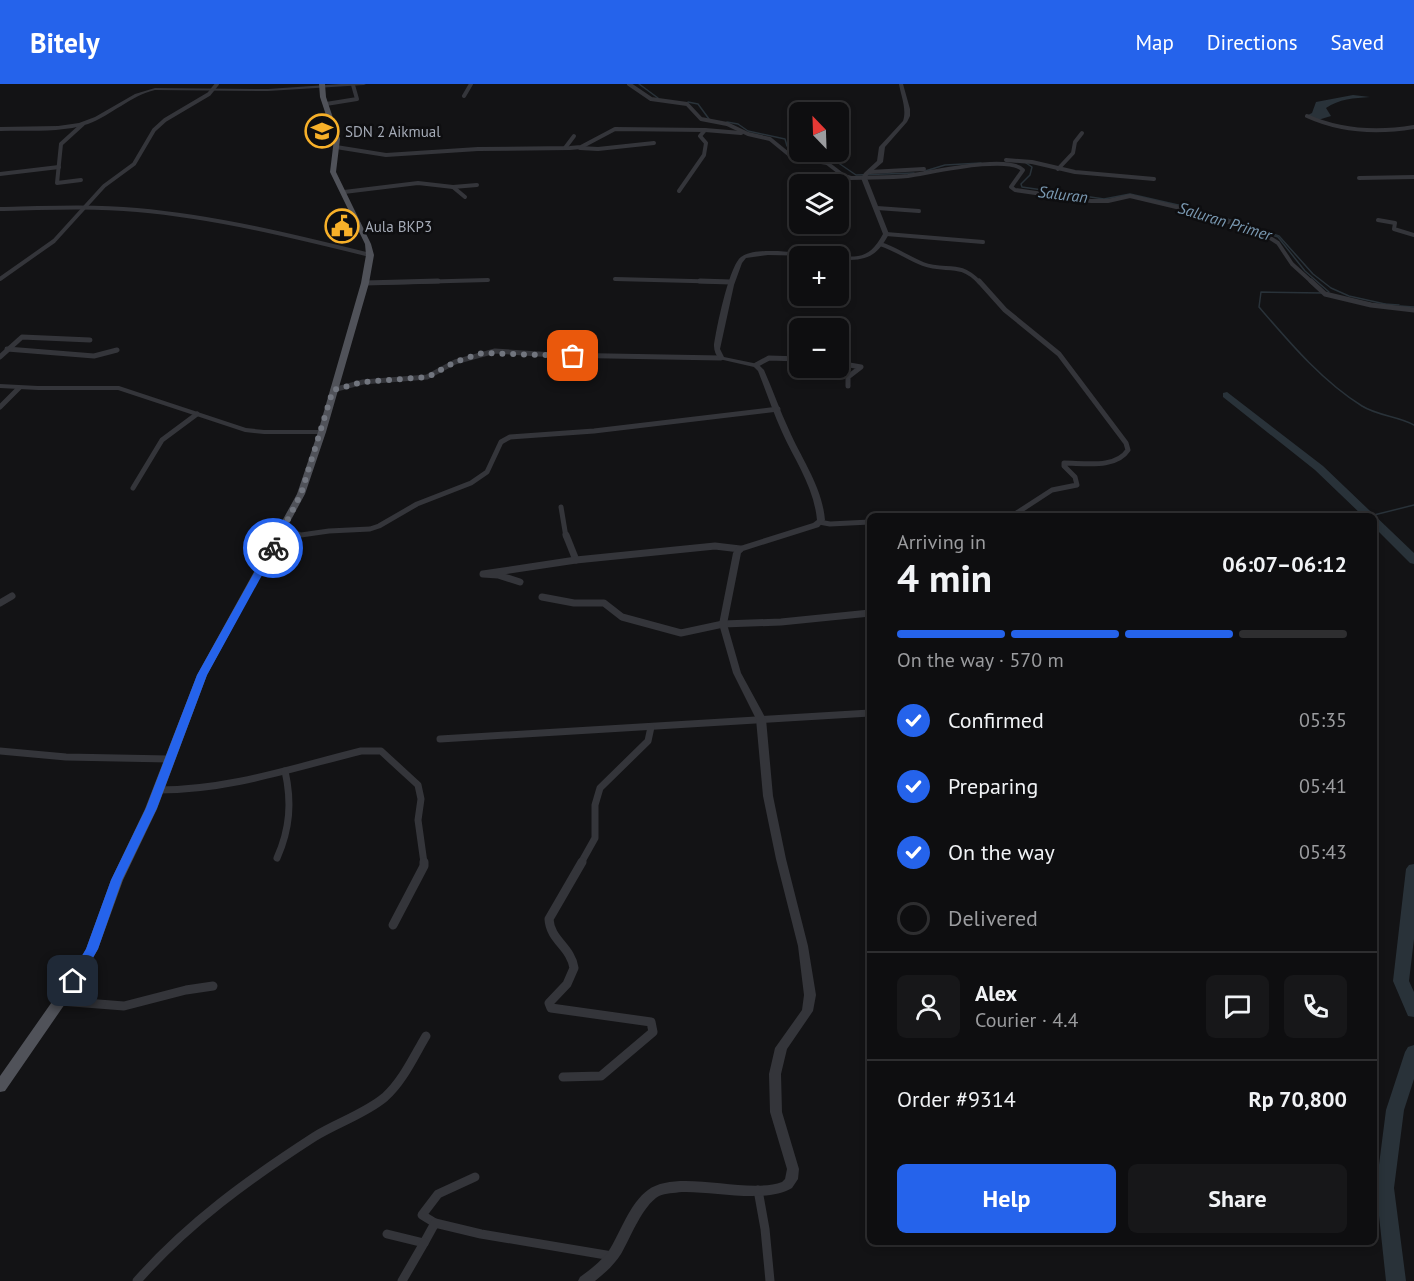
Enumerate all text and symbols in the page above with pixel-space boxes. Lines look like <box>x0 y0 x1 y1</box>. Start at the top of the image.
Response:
text: Bitely <box>30 24 100 61</box>
text: Map <box>1135 29 1174 56</box>
text: Directions <box>1207 29 1298 56</box>
text: Saved <box>1331 29 1384 56</box>
north arrow <box>789 102 849 162</box>
map controls <box>789 102 849 378</box>
school or university icon: SDN 2 Aikmual <box>304 113 340 149</box>
place label: SDN 2 Aikmual <box>345 122 441 141</box>
button: layers <box>789 174 849 234</box>
water label: Saluran <box>1037 181 1089 207</box>
water label: Saluran Primer <box>1176 197 1276 245</box>
public building icon: Aula BKP3 <box>324 208 360 244</box>
place label: Aula BKP3 <box>365 217 432 236</box>
button: + <box>789 246 849 306</box>
button: − <box>789 318 849 378</box>
pin <box>547 330 598 381</box>
icon: bag <box>556 339 589 372</box>
courier <box>243 518 303 578</box>
text: Arriving in <box>897 529 986 555</box>
icon: bike <box>257 532 290 565</box>
text: 06:07–06:12 <box>1222 550 1347 578</box>
text: 4 min <box>897 552 992 603</box>
text: On the way · 570 m <box>897 647 1064 673</box>
icon: check <box>897 704 930 737</box>
text: Confirmed <box>948 706 1044 734</box>
text: 05:35 <box>1299 707 1347 733</box>
icon: check <box>897 770 930 803</box>
text: Preparing <box>948 772 1038 800</box>
text: 05:41 <box>1299 773 1347 799</box>
icon: check <box>897 836 930 869</box>
text: On the way <box>948 838 1055 866</box>
text: 05:43 <box>1299 839 1347 865</box>
text: Delivered <box>948 904 1038 932</box>
pin <box>47 955 98 1006</box>
icon: home <box>56 964 89 997</box>
button: person <box>897 975 960 1038</box>
button: chat <box>1206 975 1269 1038</box>
button: phone <box>1284 975 1347 1038</box>
text: Alex <box>975 979 1017 1007</box>
text: Courier · 4.4 <box>975 1007 1078 1033</box>
text: Order #9314 <box>897 1085 1016 1113</box>
text: Rp 70,800 <box>1248 1085 1347 1113</box>
button: Help <box>897 1164 1116 1233</box>
button: Share <box>1128 1164 1347 1233</box>

